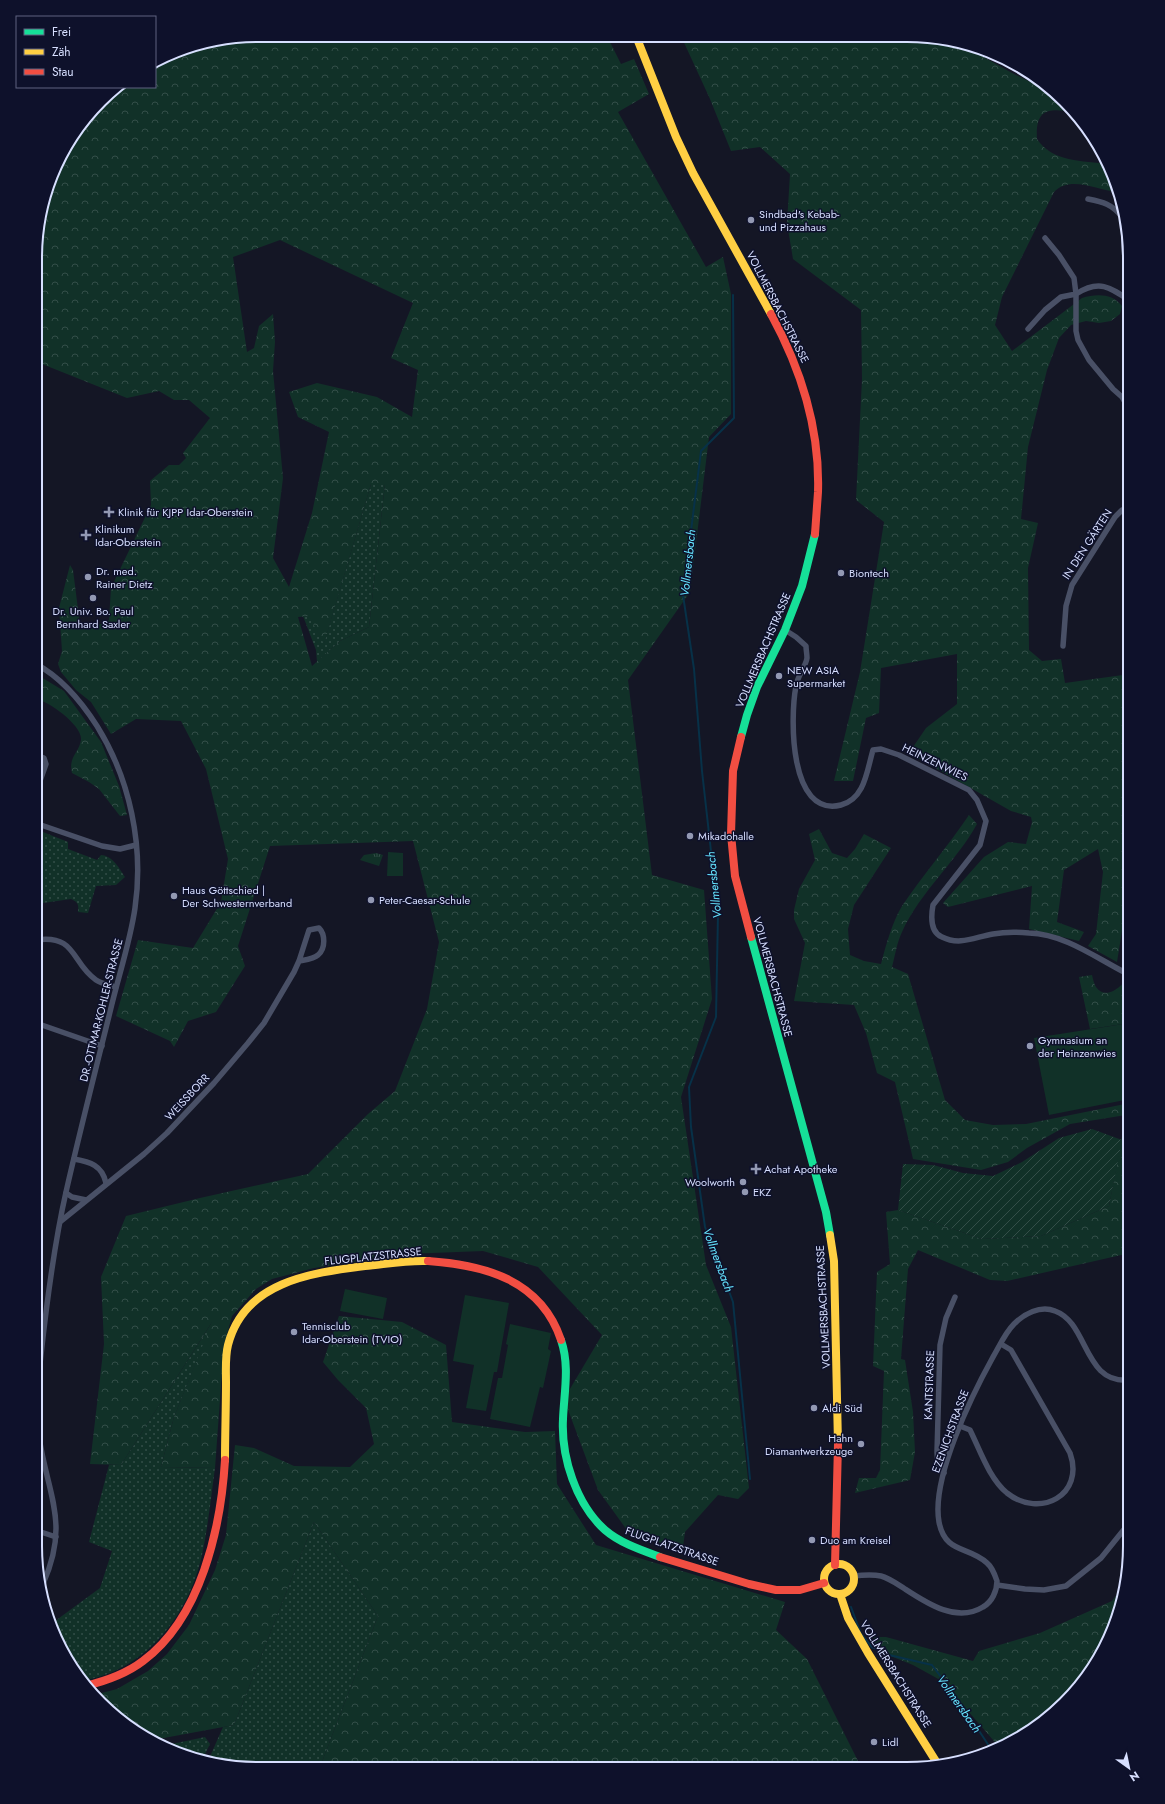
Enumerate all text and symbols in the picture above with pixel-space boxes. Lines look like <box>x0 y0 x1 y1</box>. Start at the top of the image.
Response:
legend <box>16 16 156 88</box>
text: Frei <box>52 23 71 41</box>
text: Zäh <box>52 43 71 61</box>
text: Stau <box>52 63 74 81</box>
place label: Sindbad's Kebab- und Pizzahaus <box>759 206 840 235</box>
marker: Sindbad's Kebab- und Pizzahaus <box>746 215 756 225</box>
street label: VOLLMERSBACHSTRASSE <box>743 248 813 366</box>
place label: Klinik für KJPP Idar-Oberstein <box>118 504 253 520</box>
marker: Klinik für KJPP Idar-Oberstein <box>103 506 115 518</box>
street label: IN DEN GÄRTEN <box>1058 506 1116 582</box>
place label: Klinikum Idar-Oberstein <box>95 521 161 550</box>
marker: Klinikum Idar-Oberstein <box>80 529 92 541</box>
water label: Vollmersbach <box>676 529 700 597</box>
place label: Dr. med. Rainer Dietz <box>96 563 153 592</box>
place label: Biontech <box>849 565 889 581</box>
marker: Biontech <box>836 568 846 578</box>
marker: Dr. med. Rainer Dietz <box>83 572 93 582</box>
street label: VOLLMERSBACHSTRASSE <box>731 590 795 710</box>
marker: Dr. Univ. Bo. Paul Bernhard Saxler <box>88 593 98 603</box>
place label: Dr. Univ. Bo. Paul Bernhard Saxler <box>53 603 133 632</box>
place label: NEW ASIA Supermarket <box>787 662 845 691</box>
marker: NEW ASIA Supermarket <box>774 671 784 681</box>
street label: HEINZENWIES <box>899 739 971 785</box>
place label: Mikadohalle <box>698 828 754 844</box>
marker: Mikadohalle <box>685 831 695 841</box>
water label: Vollmersbach <box>702 851 726 919</box>
place label: Haus Göttschied | Der Schwesternverband <box>182 882 292 911</box>
marker: Haus Göttschied | Der Schwesternverband <box>169 891 179 901</box>
place label: Peter-Caesar-Schule <box>379 892 470 908</box>
marker: Peter-Caesar-Schule <box>366 895 376 905</box>
street label: VOLLMERSBACHSTRASSE <box>749 915 797 1039</box>
street label: DR.-OTTMAR-KOHLER-STRASSE <box>75 937 127 1083</box>
place label: Gymnasium an der Heinzenwies <box>1038 1032 1116 1061</box>
marker: Gymnasium an der Heinzenwies <box>1025 1041 1035 1051</box>
street label: WEISSBORR <box>161 1069 213 1124</box>
place label: Achat Apotheke <box>764 1161 838 1177</box>
marker: Achat Apotheke <box>751 1164 761 1174</box>
place label: Woolworth <box>685 1174 735 1190</box>
marker: Woolworth <box>738 1177 748 1187</box>
place label: EKZ <box>753 1184 771 1200</box>
marker: EKZ <box>740 1187 750 1197</box>
water label: Vollmersbach <box>698 1225 738 1295</box>
street label: FLUGPLATZSTRASSE <box>324 1243 422 1269</box>
street label: VOLLMERSBACHSTRASSE <box>812 1245 834 1369</box>
place label: Tennisclub Idar-Oberstein (TVIO) <box>302 1318 402 1347</box>
marker: Tennisclub Idar-Oberstein (TVIO) <box>289 1327 299 1337</box>
street label: KANTSTRASSE <box>920 1350 938 1420</box>
street label: EZENICHSTRASSE <box>928 1387 972 1475</box>
place label: Aldi Süd <box>822 1400 862 1416</box>
marker: Aldi Süd <box>809 1403 819 1413</box>
place label: Hahn Diamantwerkzeuge <box>765 1430 853 1459</box>
marker: Hahn Diamantwerkzeuge <box>856 1439 866 1449</box>
street label: FLUGPLATZSTRASSE <box>623 1523 721 1569</box>
place label: Duo am Kreisel <box>820 1532 891 1548</box>
marker: Duo am Kreisel <box>807 1535 817 1545</box>
street label: VOLLMERSBACHSTRASSE <box>856 1617 936 1731</box>
water label: Vollmersbach <box>932 1671 986 1737</box>
place label: Lidl <box>882 1734 899 1750</box>
marker: Lidl <box>869 1737 879 1747</box>
north arrow <box>1109 1748 1149 1788</box>
text: N <box>1126 1767 1142 1785</box>

